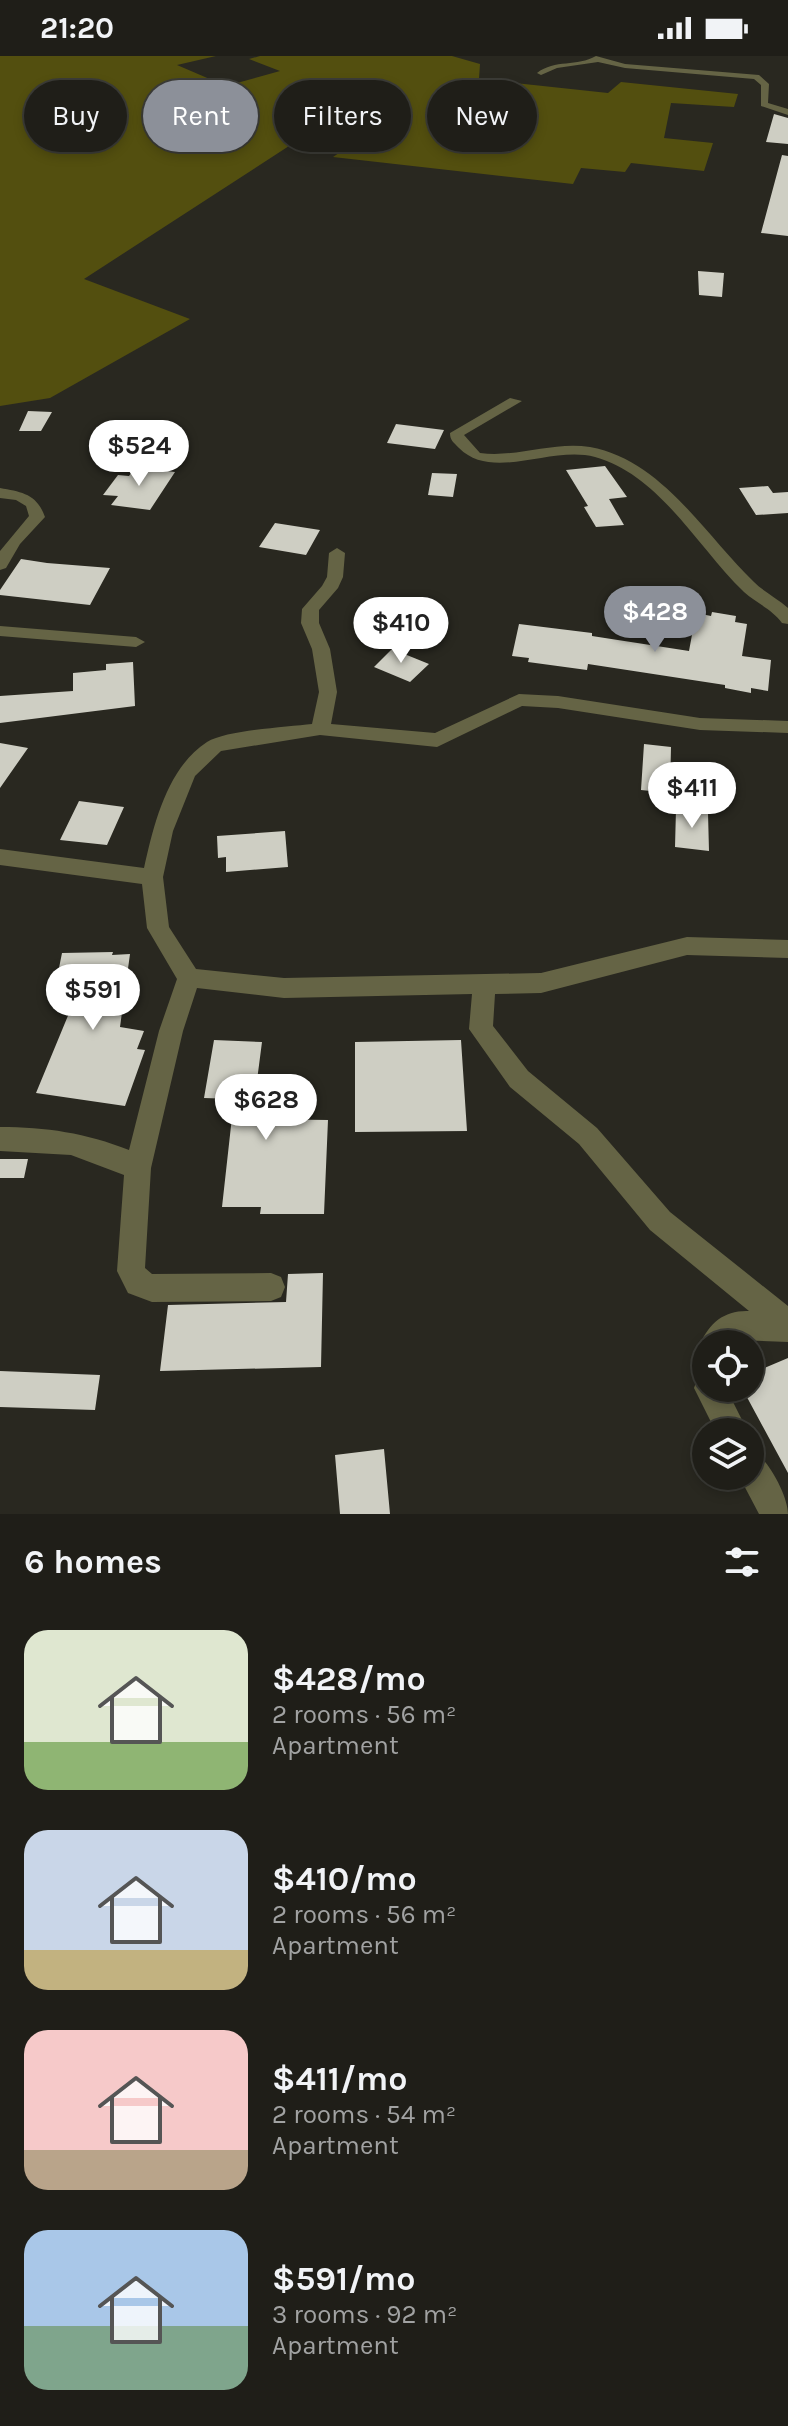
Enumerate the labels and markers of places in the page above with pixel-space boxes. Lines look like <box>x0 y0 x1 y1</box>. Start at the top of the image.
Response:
pin: $524 <box>92 420 186 488</box>
pin: $428 <box>608 586 702 654</box>
pin: $410 <box>354 597 448 665</box>
pin: $411 <box>645 762 739 830</box>
pin: $591 <box>46 964 140 1032</box>
pin: $628 <box>219 1074 313 1142</box>

